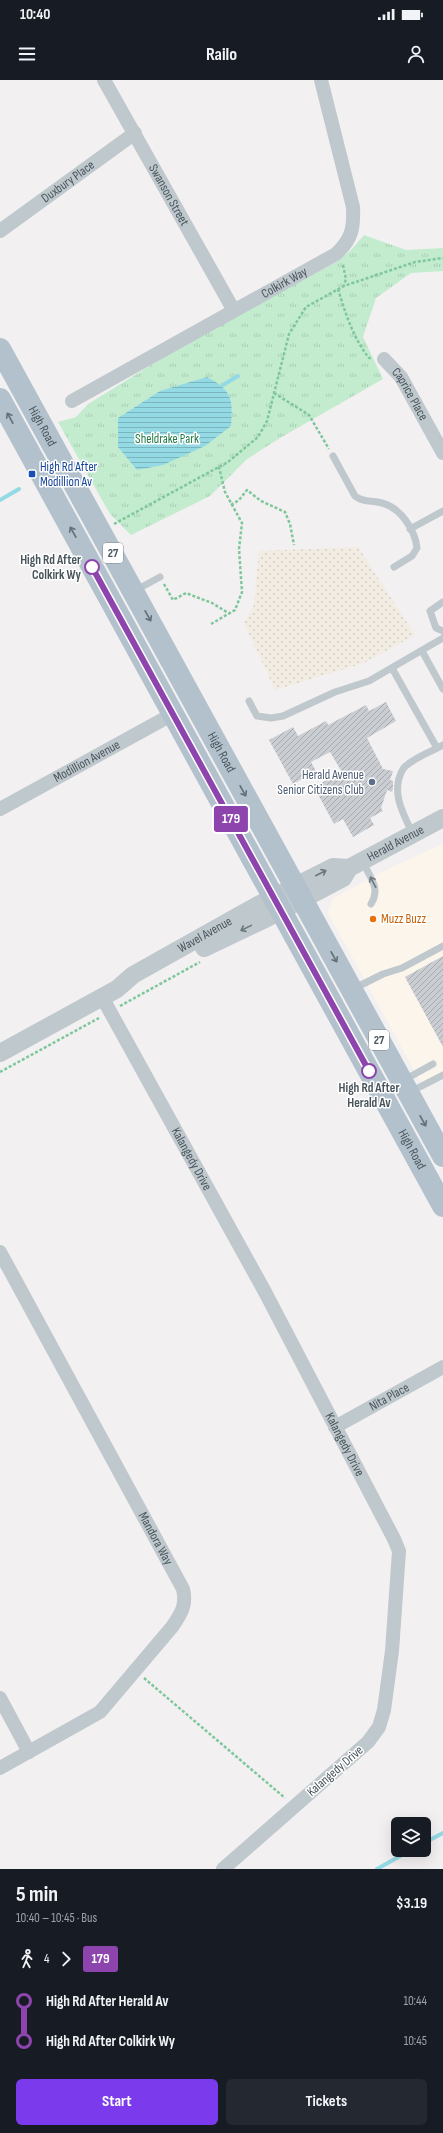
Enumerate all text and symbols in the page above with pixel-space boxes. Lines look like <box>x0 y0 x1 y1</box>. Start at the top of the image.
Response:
text: 10:40 <box>20 5 50 24</box>
icon: menu <box>16 43 38 65</box>
icon: person <box>405 43 427 65</box>
text: Railo <box>206 44 237 65</box>
street label: Duxbury Place <box>38 157 98 206</box>
street label: Swanson Street <box>145 161 193 229</box>
street label: Colkirk Way <box>258 264 310 302</box>
street label: Caprice Place <box>388 364 431 423</box>
street label: High Road <box>25 403 60 449</box>
one-way arrow <box>6 412 13 424</box>
park label: Sheldrake Park <box>135 431 199 447</box>
place label: High Rd After Modillion Av <box>40 459 98 490</box>
marker: High Rd After Modillion Av <box>27 469 37 479</box>
one-way arrow <box>68 526 76 538</box>
road number: 27 <box>103 543 123 563</box>
place label: High Rd After Colkirk Wy <box>20 552 82 583</box>
marker: High Rd After Colkirk Wy <box>84 559 100 575</box>
one-way arrow <box>144 610 152 622</box>
street label: High Road <box>204 729 239 775</box>
street label: Modillion Avenue <box>51 737 123 786</box>
place label: Herald Avenue Senior Citizens Club <box>277 767 364 798</box>
marker: Herald Avenue Senior Citizens Club <box>367 777 377 787</box>
one-way arrow <box>240 785 247 797</box>
line badge: 179 <box>208 806 254 832</box>
text: 179 <box>222 810 240 827</box>
street label: Herald Avenue <box>364 822 427 865</box>
one-way arrow <box>315 869 327 876</box>
one-way arrow <box>368 877 376 889</box>
place label: Muzz Buzz <box>381 911 426 927</box>
street label: Wavel Avenue <box>175 913 235 956</box>
marker: Muzz Buzz <box>368 914 378 924</box>
one-way arrow <box>241 925 253 932</box>
one-way arrow <box>331 951 339 963</box>
road number: 27 <box>369 1030 389 1050</box>
marker: High Rd After Herald Av <box>361 1063 377 1079</box>
place label: High Rd After Herald Av <box>339 1080 399 1111</box>
one-way arrow <box>420 1115 428 1127</box>
street label: Kalangedy Drive <box>168 1125 215 1193</box>
street label: High Road <box>394 1126 429 1172</box>
street label: Nita Place <box>366 1379 412 1414</box>
street label: Kalangedy Drive <box>321 1410 368 1479</box>
street label: Mandora Way <box>135 1509 176 1568</box>
street label: Kalangedy Drive <box>304 1742 366 1800</box>
map controls <box>391 1817 431 1857</box>
button: layers <box>391 1817 431 1857</box>
text: 5 min <box>16 1881 58 1908</box>
text: $3.19 <box>396 1894 427 1913</box>
text: 10:40 – 10:45 · Bus <box>16 1910 97 1926</box>
icon: walk <box>16 1948 38 1970</box>
icon: forward <box>55 1948 77 1970</box>
text: 179 <box>91 1950 110 1967</box>
text: 4 <box>44 1951 49 1967</box>
text: High Rd After Herald Av <box>46 1992 169 2011</box>
text: 10:44 <box>403 1993 427 2009</box>
text: High Rd After Colkirk Wy <box>46 2032 175 2051</box>
text: 10:45 <box>404 2033 427 2049</box>
button: Start <box>16 2079 218 2125</box>
button: Tickets <box>226 2079 427 2125</box>

